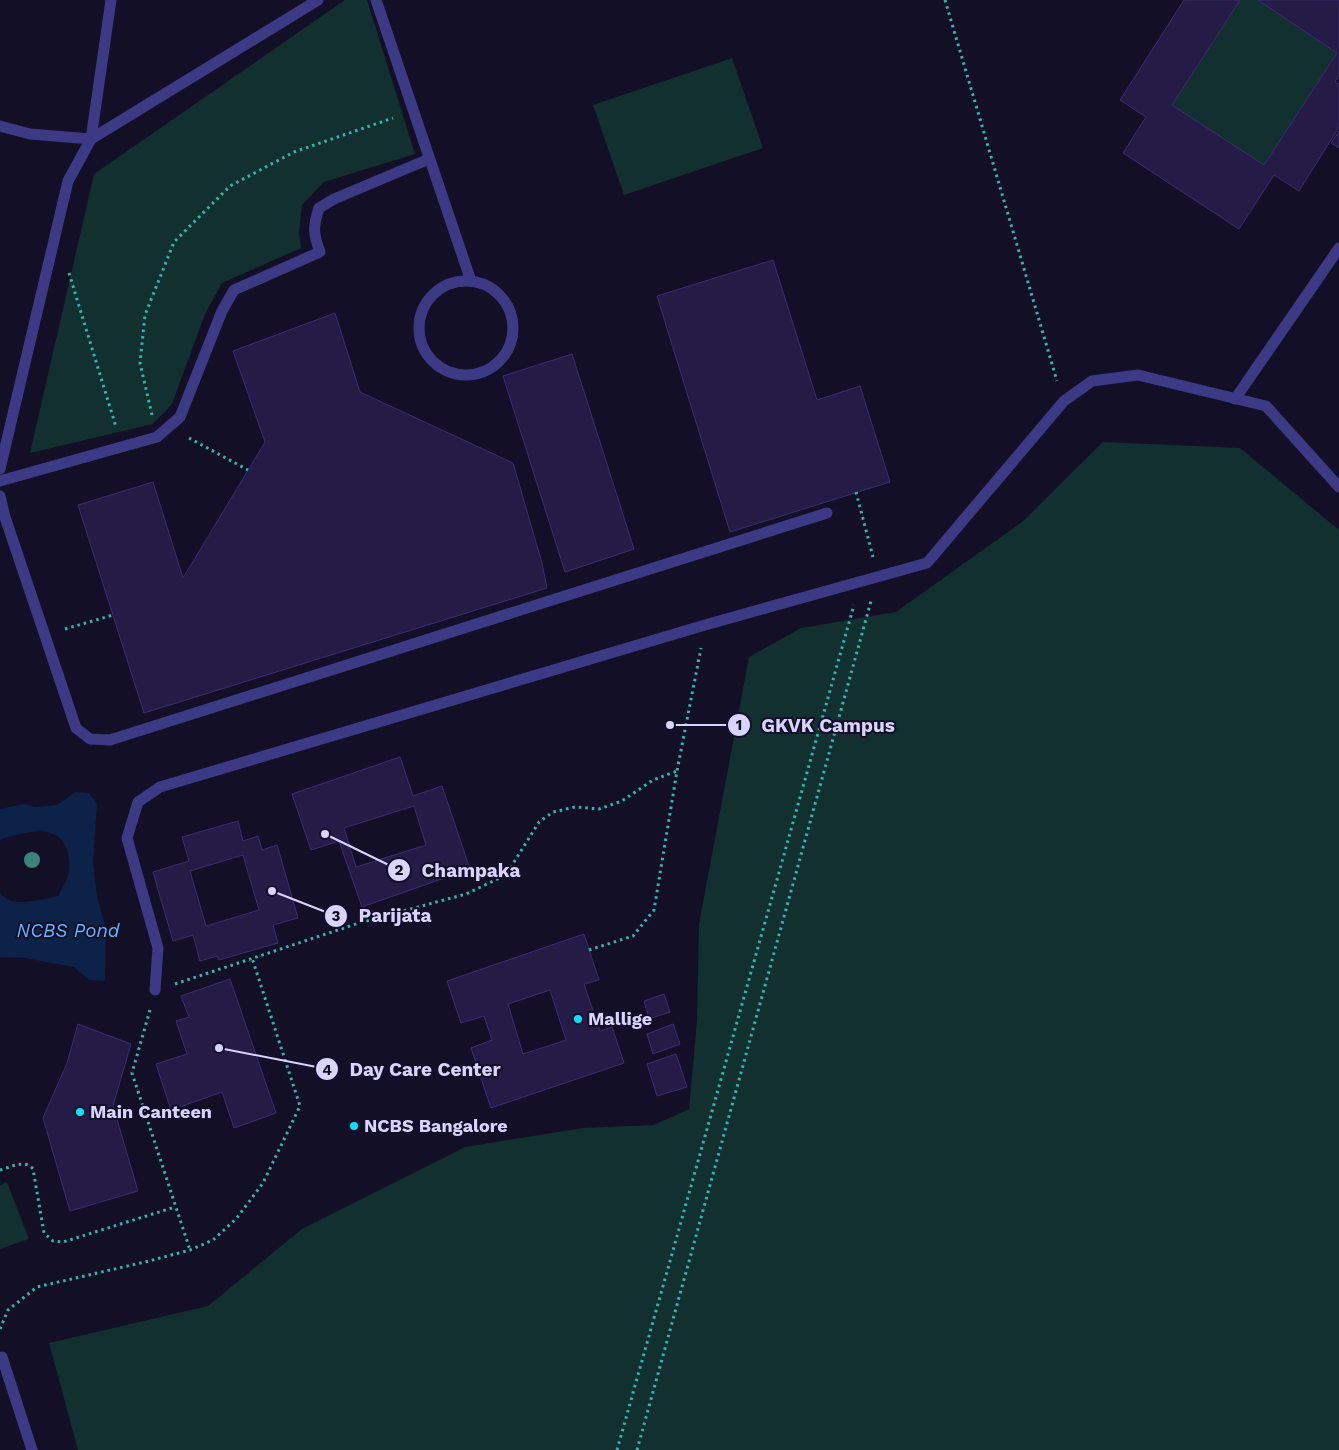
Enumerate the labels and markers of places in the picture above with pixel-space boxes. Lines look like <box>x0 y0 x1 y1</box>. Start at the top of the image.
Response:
callout: GKVK Campus <box>726 708 905 742</box>
callout: Champaka <box>386 853 530 887</box>
callout: Parijata <box>324 899 442 933</box>
place label: Mallige <box>588 1008 652 1029</box>
marker: Mallige <box>572 1013 584 1025</box>
callout: Day Care Center <box>315 1052 511 1086</box>
place label: Main Canteen <box>90 1101 212 1122</box>
marker: Main Canteen <box>74 1106 86 1118</box>
place label: NCBS Bangalore <box>364 1115 508 1136</box>
marker: NCBS Bangalore <box>348 1120 360 1132</box>

